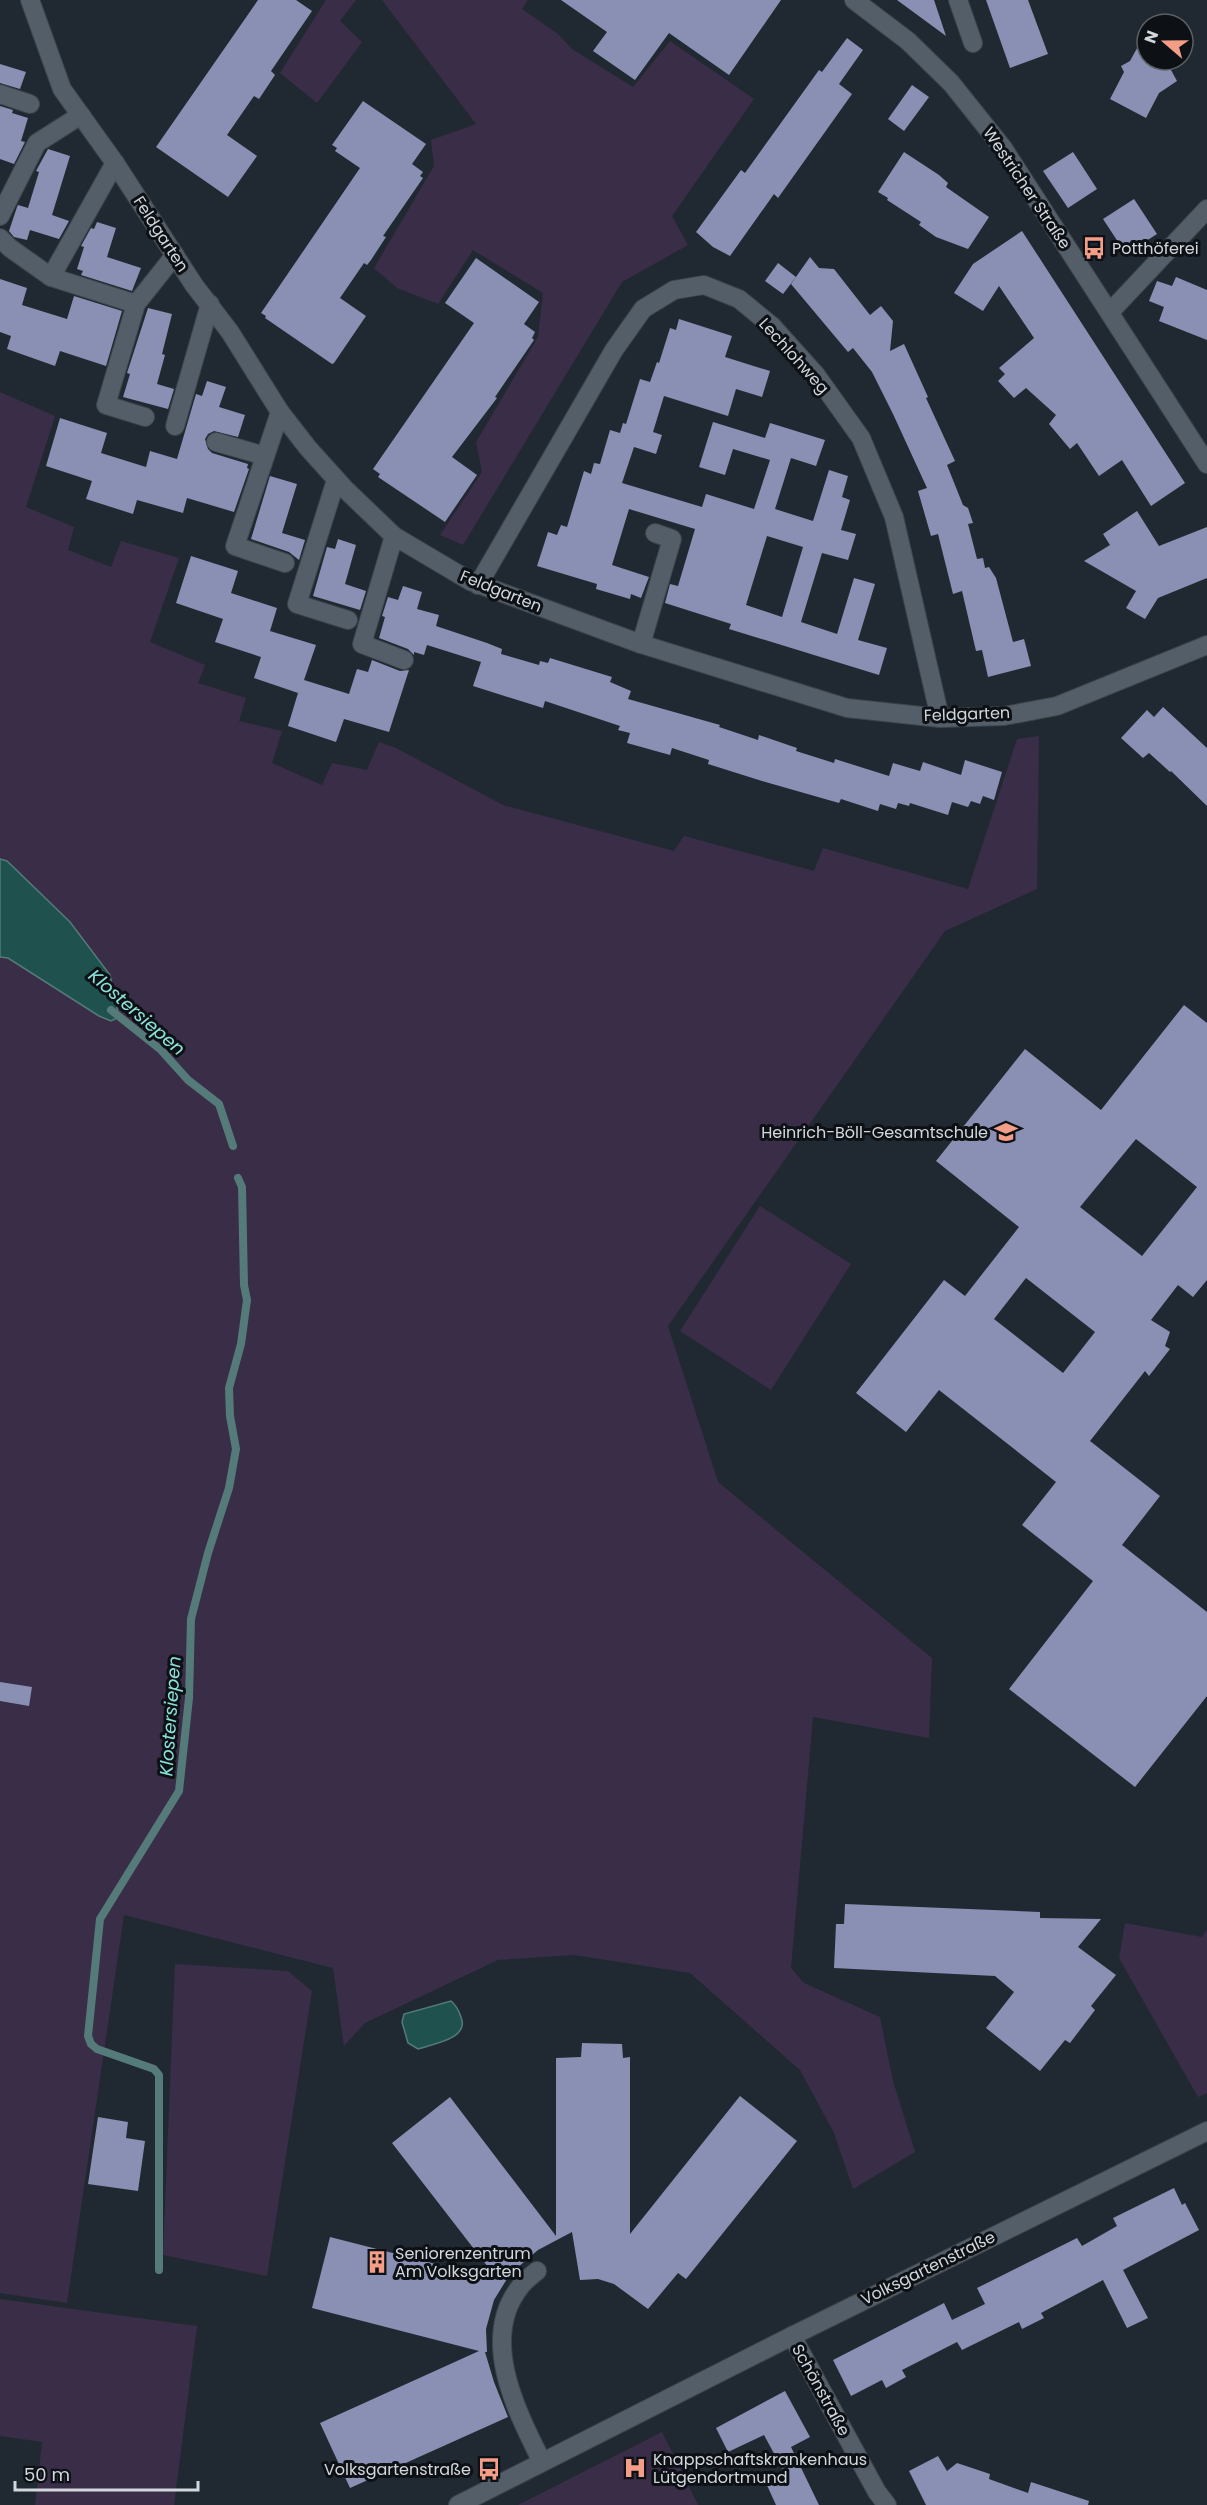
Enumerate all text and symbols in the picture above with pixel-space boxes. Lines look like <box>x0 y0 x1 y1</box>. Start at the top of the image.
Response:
north arrow <box>1135 12 1195 72</box>
text: N <box>1139 27 1164 47</box>
street label: Westricher Straße <box>978 122 1076 254</box>
street label: Feldgarten <box>128 192 194 276</box>
bus stop icon: Potthöferei <box>1081 235 1107 261</box>
place label: Potthöferei <box>1112 237 1199 260</box>
street label: Lechlohweg <box>754 313 834 399</box>
street label: Feldgarten <box>457 564 545 618</box>
street label: Feldgarten <box>923 701 1011 727</box>
water label: Klostersiepen <box>83 963 191 1061</box>
school or university icon: Heinrich-Böll-Gesamtschule <box>993 1119 1019 1145</box>
place label: Heinrich-Böll-Gesamtschule <box>761 1121 988 1144</box>
water label: Klostersiepen <box>153 1655 187 1777</box>
street label: Volksgartenstraße <box>857 2225 999 2311</box>
place label: Seniorenzentrum Am Volksgarten <box>395 2242 531 2283</box>
building icon: Seniorenzentrum Am Volksgarten <box>364 2249 390 2275</box>
street label: Schönstraße <box>786 2340 856 2440</box>
place label: Knappschaftskrankenhaus Lütgendortmund <box>653 2448 867 2489</box>
scale bar <box>15 2454 198 2492</box>
hospital icon: Knappschaftskrankenhaus Lütgendortmund <box>622 2455 648 2481</box>
bus stop icon: Volksgartenstraße <box>476 2456 502 2482</box>
place label: Volksgartenstraße <box>324 2458 471 2481</box>
text: 50 m <box>24 2462 70 2487</box>

